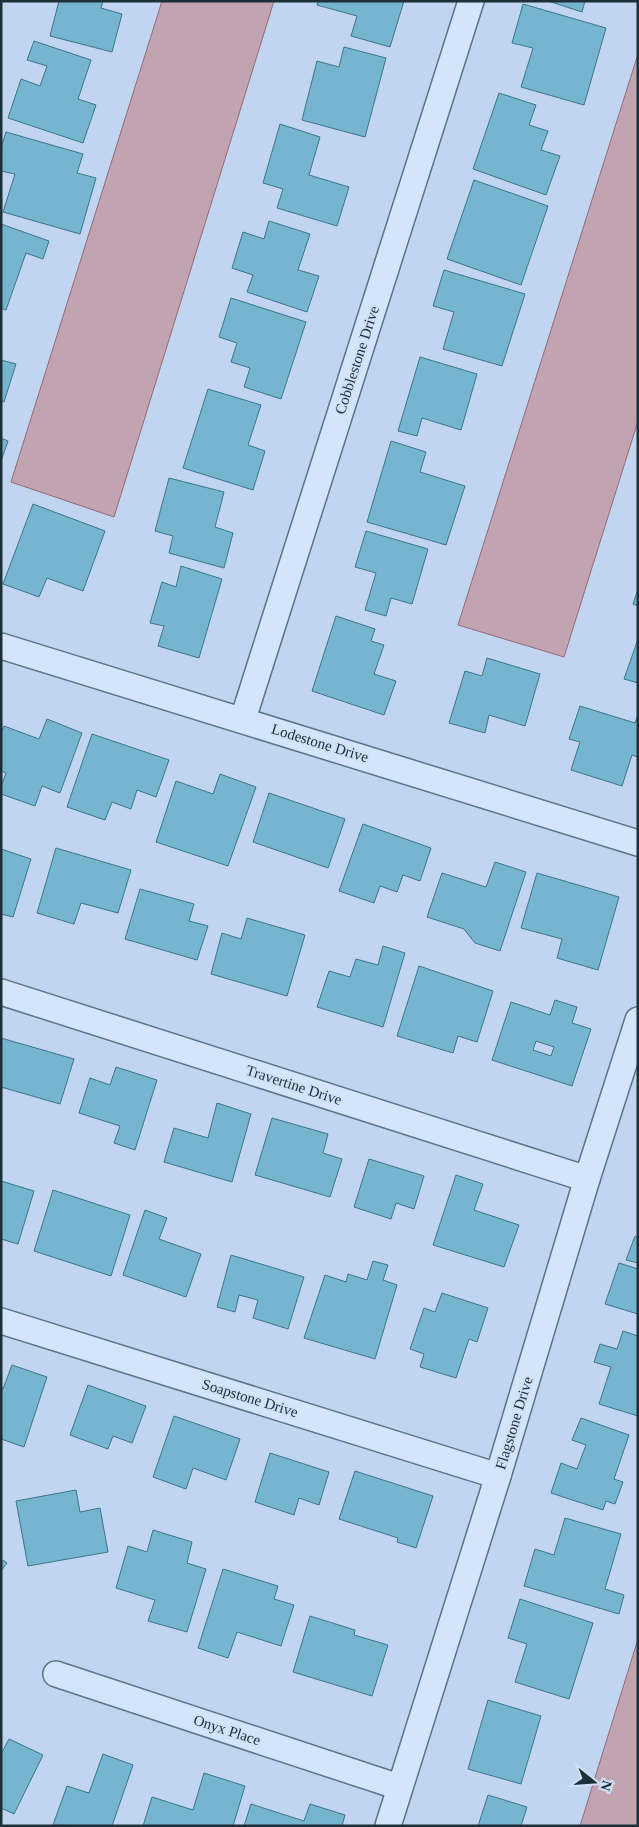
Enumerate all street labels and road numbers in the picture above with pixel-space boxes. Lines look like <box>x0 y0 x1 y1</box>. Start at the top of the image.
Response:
street label: Cobblestone Drive <box>332 304 382 416</box>
street label: Lodestone Drive <box>270 721 371 765</box>
street label: Travertine Drive <box>244 1062 344 1108</box>
street label: Flagstone Drive <box>492 1374 536 1471</box>
street label: Soapstone Drive <box>200 1376 300 1420</box>
street label: Onyx Place <box>191 1712 263 1748</box>

